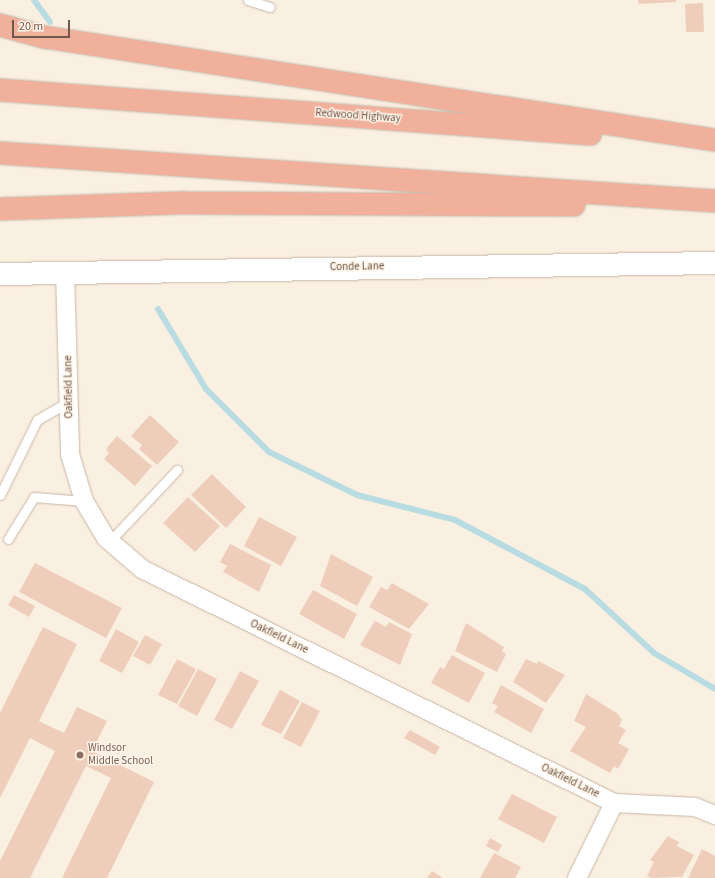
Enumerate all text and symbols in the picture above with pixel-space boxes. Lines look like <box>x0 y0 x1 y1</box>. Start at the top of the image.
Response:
scale bar <box>14 12 72 38</box>
text: 20 m <box>19 18 43 35</box>
street label: Redwood Highway <box>315 106 401 126</box>
street label: Conde Lane <box>330 260 384 274</box>
street label: Oakfield Lane <box>62 355 76 419</box>
street label: Oakfield Lane <box>248 617 310 657</box>
place label: Windsor Middle School <box>88 742 153 768</box>
marker: Windsor Middle School <box>75 750 85 760</box>
street label: Oakfield Lane <box>539 761 601 801</box>

